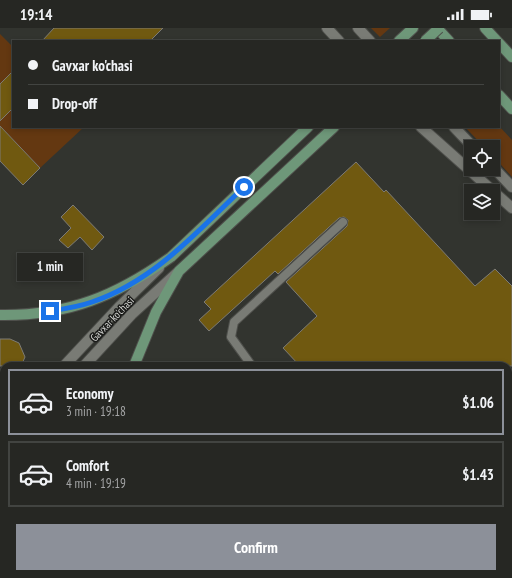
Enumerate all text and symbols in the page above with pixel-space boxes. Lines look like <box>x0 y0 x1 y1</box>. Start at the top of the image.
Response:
text: 19:14 <box>20 5 52 24</box>
text: Gavxar ko'chasi <box>52 56 133 75</box>
text: Drop-off <box>52 94 97 113</box>
map controls <box>464 140 500 220</box>
button: locate <box>464 140 500 176</box>
route start <box>235 178 253 196</box>
button: layers <box>464 184 500 220</box>
callout: 1 min <box>17 253 83 281</box>
text: 1 min <box>37 258 63 275</box>
street label: Gavxar ko'chasi <box>87 294 137 344</box>
route end <box>41 302 59 320</box>
icon: car <box>18 384 54 420</box>
text: Economy <box>66 384 114 403</box>
text: $1.06 <box>462 393 494 412</box>
text: 3 min · 19:18 <box>66 403 126 420</box>
icon: car <box>18 456 54 492</box>
text: Comfort <box>66 456 109 475</box>
text: $1.43 <box>462 465 494 484</box>
text: 4 min · 19:19 <box>66 475 126 492</box>
button: Confirm <box>16 524 496 570</box>

